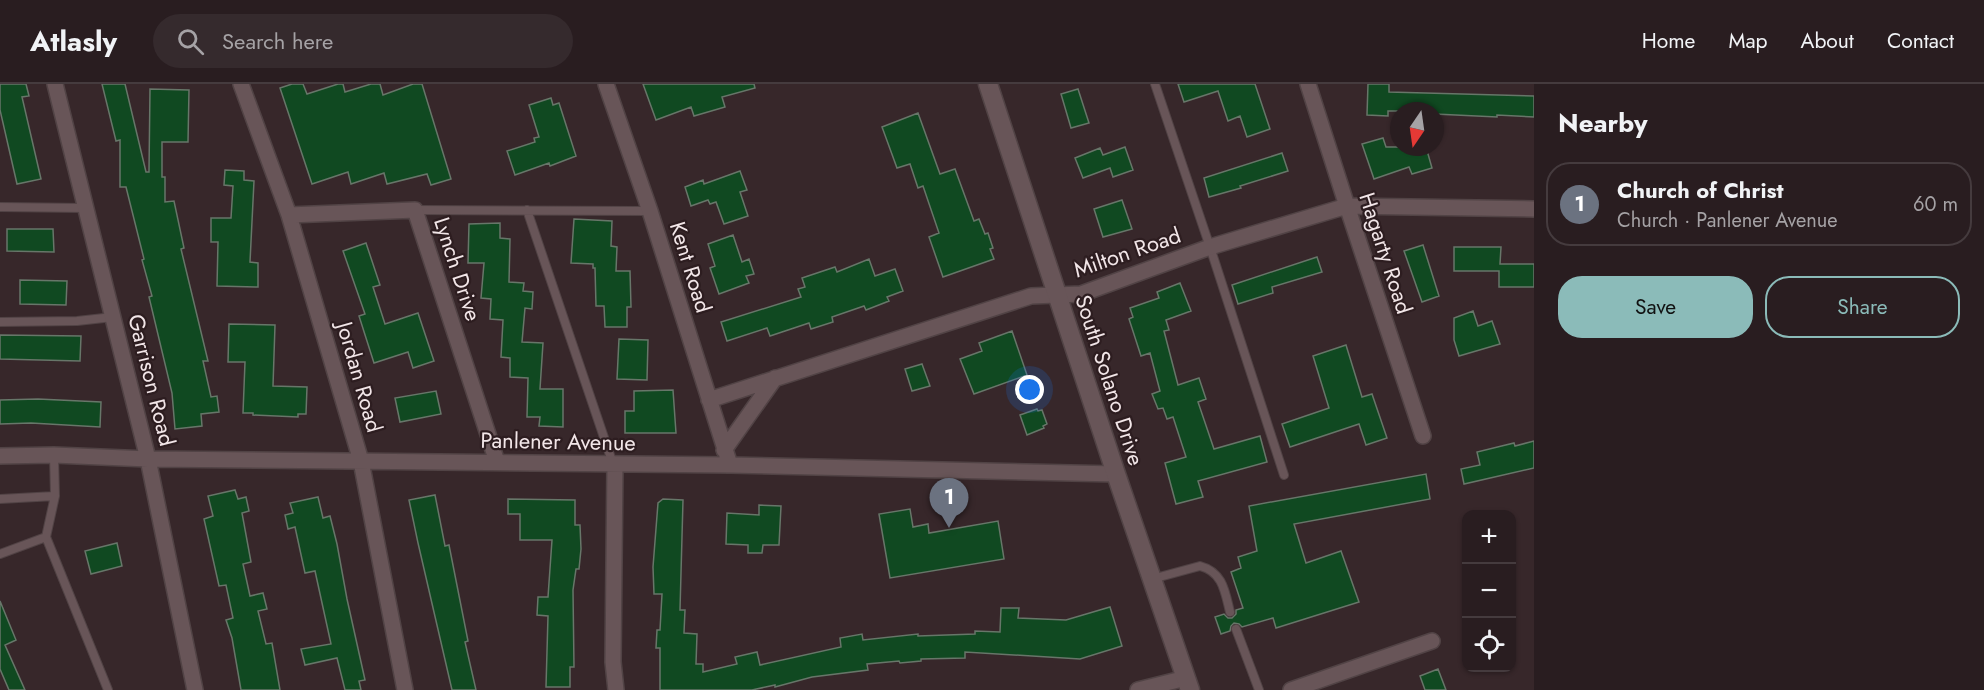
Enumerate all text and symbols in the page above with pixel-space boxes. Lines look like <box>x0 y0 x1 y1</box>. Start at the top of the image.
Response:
search box <box>153 14 573 68</box>
text: Atlasly <box>30 21 117 62</box>
icon: search <box>174 25 207 58</box>
text: Search here <box>222 25 333 57</box>
text: Home <box>1642 26 1695 56</box>
text: Map <box>1728 26 1768 56</box>
text: About <box>1801 26 1854 56</box>
text: Contact <box>1887 26 1954 56</box>
north arrow <box>1390 102 1444 156</box>
text: Nearby <box>1558 104 1647 142</box>
text: Church of Christ <box>1617 174 1784 206</box>
street label: Hagarty Road <box>1351 188 1421 318</box>
text: 1 <box>1574 190 1585 219</box>
text: 60 m <box>1913 190 1958 219</box>
text: Church · Panlener Avenue <box>1617 206 1838 235</box>
street label: Lynch Drive <box>426 213 490 325</box>
street label: Kent Road <box>662 217 720 317</box>
street label: Milton Road <box>1069 219 1185 285</box>
button: Save <box>1558 276 1753 338</box>
button: Share <box>1765 276 1960 338</box>
street label: South Solano Drive <box>1067 290 1153 470</box>
street label: Garrison Road <box>120 311 184 449</box>
street label: Jordan Road <box>328 315 391 436</box>
your location <box>1015 375 1044 404</box>
street label: Panlener Avenue <box>480 424 636 458</box>
pin: 1 <box>930 478 968 528</box>
map controls <box>1462 510 1516 672</box>
button: + <box>1462 510 1516 564</box>
button: − <box>1462 564 1516 618</box>
button: locate <box>1462 618 1516 672</box>

